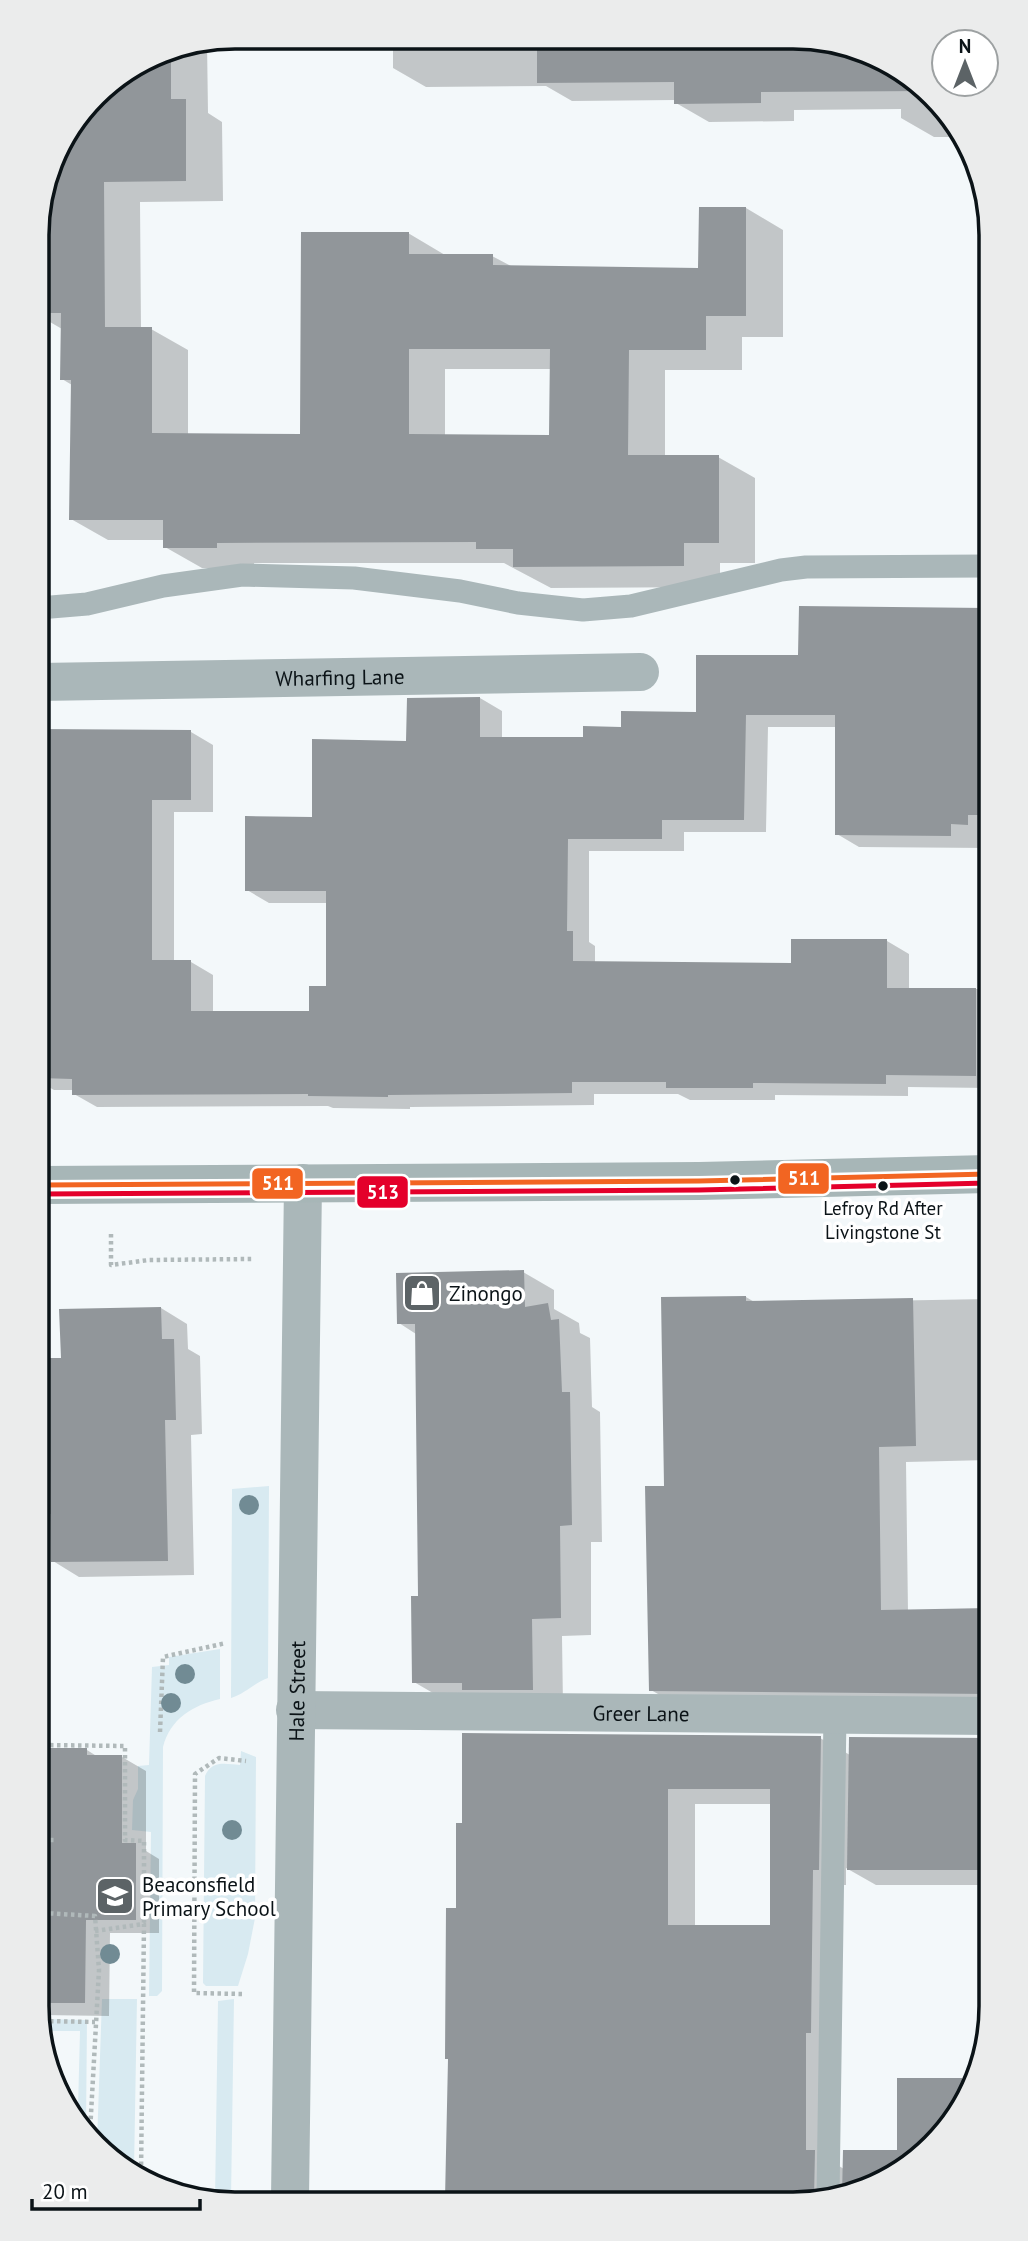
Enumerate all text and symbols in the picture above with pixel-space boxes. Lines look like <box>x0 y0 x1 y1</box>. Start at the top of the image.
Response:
north arrow <box>930 28 1000 98</box>
text: N <box>959 34 971 58</box>
street label: Wharfing Lane <box>275 662 405 692</box>
line badge: 511 <box>777 1162 830 1195</box>
text: 511 <box>788 1166 820 1190</box>
line badge: 511 <box>251 1167 304 1200</box>
text: 511 <box>262 1171 294 1195</box>
unlabelled marker <box>728 1173 742 1187</box>
line badge: 513 <box>356 1175 409 1209</box>
marker: Lefroy Rd After Livingstone St <box>876 1179 890 1193</box>
text: 513 <box>367 1180 399 1204</box>
place label: Lefroy Rd After Livingstone St <box>823 1196 943 1244</box>
shop icon: Zinongo <box>401 1272 443 1314</box>
place label: Zinongo <box>449 1280 523 1307</box>
street label: Hale Street <box>282 1641 311 1742</box>
street label: Greer Lane <box>592 1699 690 1727</box>
place label: Beaconsfield Primary School <box>142 1871 276 1922</box>
school or university icon: Beaconsfield Primary School <box>94 1875 136 1917</box>
scale bar <box>32 2168 200 2212</box>
text: 20 m <box>42 2178 88 2205</box>

